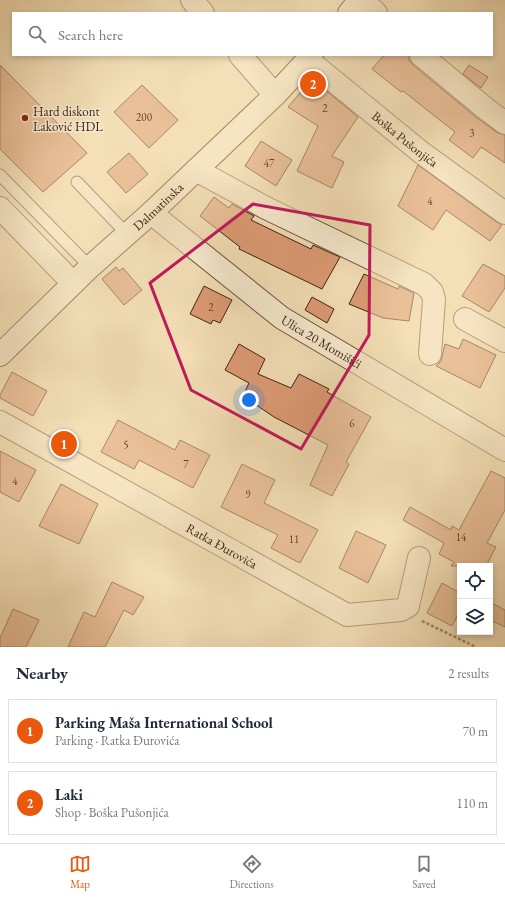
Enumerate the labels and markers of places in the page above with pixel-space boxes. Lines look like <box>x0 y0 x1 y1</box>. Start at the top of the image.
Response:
pin: 2 <box>300 69 326 99</box>
place label: Hard diskont Laković HDL <box>33 103 103 135</box>
marker: Hard diskont Laković HDL <box>20 113 30 123</box>
pin: 1 <box>51 429 77 459</box>

